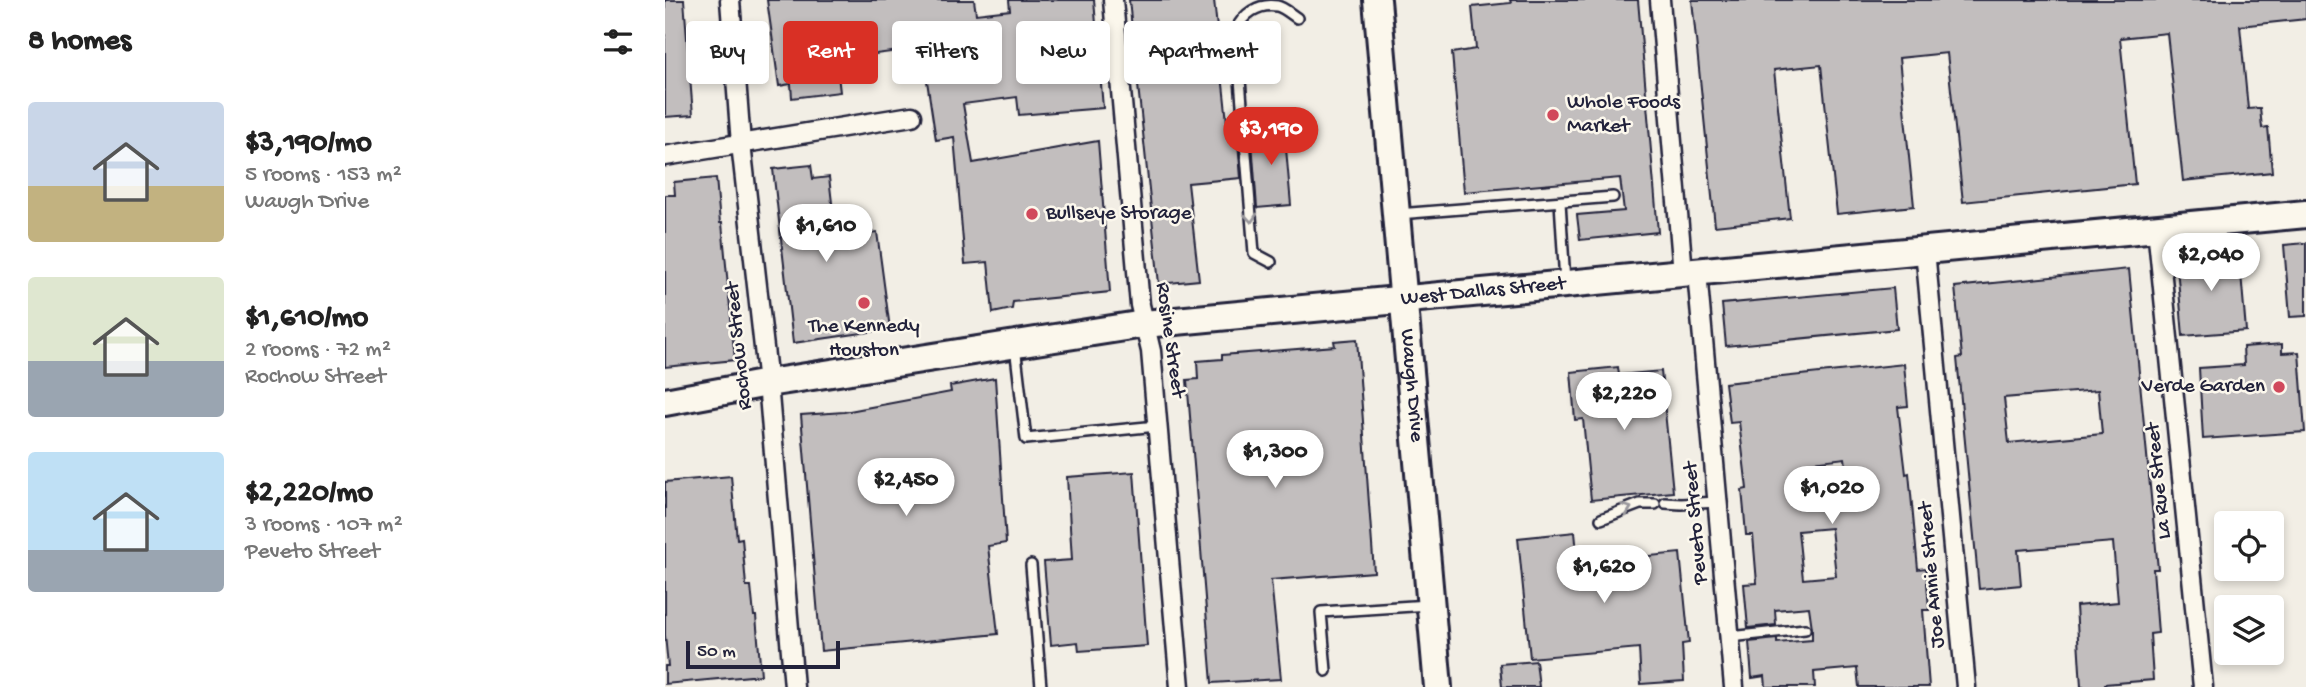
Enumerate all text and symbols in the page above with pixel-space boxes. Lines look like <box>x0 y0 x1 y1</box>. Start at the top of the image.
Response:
chip: Buy <box>686 21 769 84</box>
chip: Rent <box>783 21 878 84</box>
chip: Filters <box>892 21 1002 84</box>
chip: New <box>1016 21 1110 84</box>
chip: Apartment <box>1124 21 1281 84</box>
icon: filters <box>599 23 637 61</box>
text: 8 homes <box>28 25 131 60</box>
place label: Whole Foods Market <box>1567 91 1681 140</box>
marker: Whole Foods Market <box>1545 107 1561 123</box>
pin: $3,190 <box>1214 108 1328 167</box>
text: $3,190 <box>1239 116 1303 143</box>
text: $3,190/mo <box>245 127 372 162</box>
icon: home <box>84 130 168 214</box>
text: 5 rooms · 153 m² <box>245 162 402 189</box>
text: Waugh Drive <box>245 189 369 216</box>
place label: Bullseye Storage <box>1045 202 1193 227</box>
pin: $1,610 <box>769 204 883 264</box>
marker: Bullseye Storage <box>1024 206 1040 222</box>
text: $1,610 <box>796 213 856 240</box>
one-way arrow <box>1243 213 1258 224</box>
pin: $2,040 <box>2154 233 2268 293</box>
text: $2,040 <box>2178 242 2244 269</box>
street label: West Dallas Street <box>1400 271 1569 312</box>
street label: Rochow Street <box>721 278 759 411</box>
street label: Rosine Street <box>1149 281 1190 402</box>
marker: The Kennedy Houston <box>856 295 872 311</box>
text: $1,610/mo <box>245 302 368 337</box>
icon: home <box>84 305 168 389</box>
place label: The Kennedy Houston <box>807 315 920 364</box>
street label: Waugh Drive <box>1394 328 1429 444</box>
text: 2 rooms · 72 m² <box>245 337 391 364</box>
text: Rochow Street <box>245 364 386 391</box>
pin: $2,220 <box>1567 372 1681 432</box>
place label: Verde Garden <box>2140 375 2265 400</box>
marker: Verde Garden <box>2271 379 2287 395</box>
text: $2,220 <box>1592 381 1656 408</box>
street label: La Rue Street <box>2141 419 2179 540</box>
pin: $1,300 <box>1218 430 1332 490</box>
text: $1,300 <box>1243 439 1307 466</box>
pin: $2,450 <box>849 458 963 518</box>
street label: Peveto Street <box>1679 458 1715 586</box>
pin: $1,020 <box>1775 466 1889 526</box>
text: $2,450 <box>874 467 938 494</box>
text: $1,020 <box>1800 475 1864 502</box>
text: $2,220/mo <box>245 477 373 512</box>
icon: home <box>84 480 168 564</box>
street label: Joe Annie Street <box>1914 499 1952 649</box>
one-way arrow <box>1621 503 1633 517</box>
map controls <box>2214 511 2284 665</box>
button: locate <box>2214 511 2284 581</box>
text: 3 rooms · 107 m² <box>245 512 403 539</box>
text: Peveto Street <box>245 539 380 566</box>
pin: $1,620 <box>1547 546 1661 605</box>
text: $1,620 <box>1573 554 1635 581</box>
button: layers <box>2214 595 2284 665</box>
scale bar <box>686 638 840 670</box>
text: 50 m <box>697 641 736 664</box>

